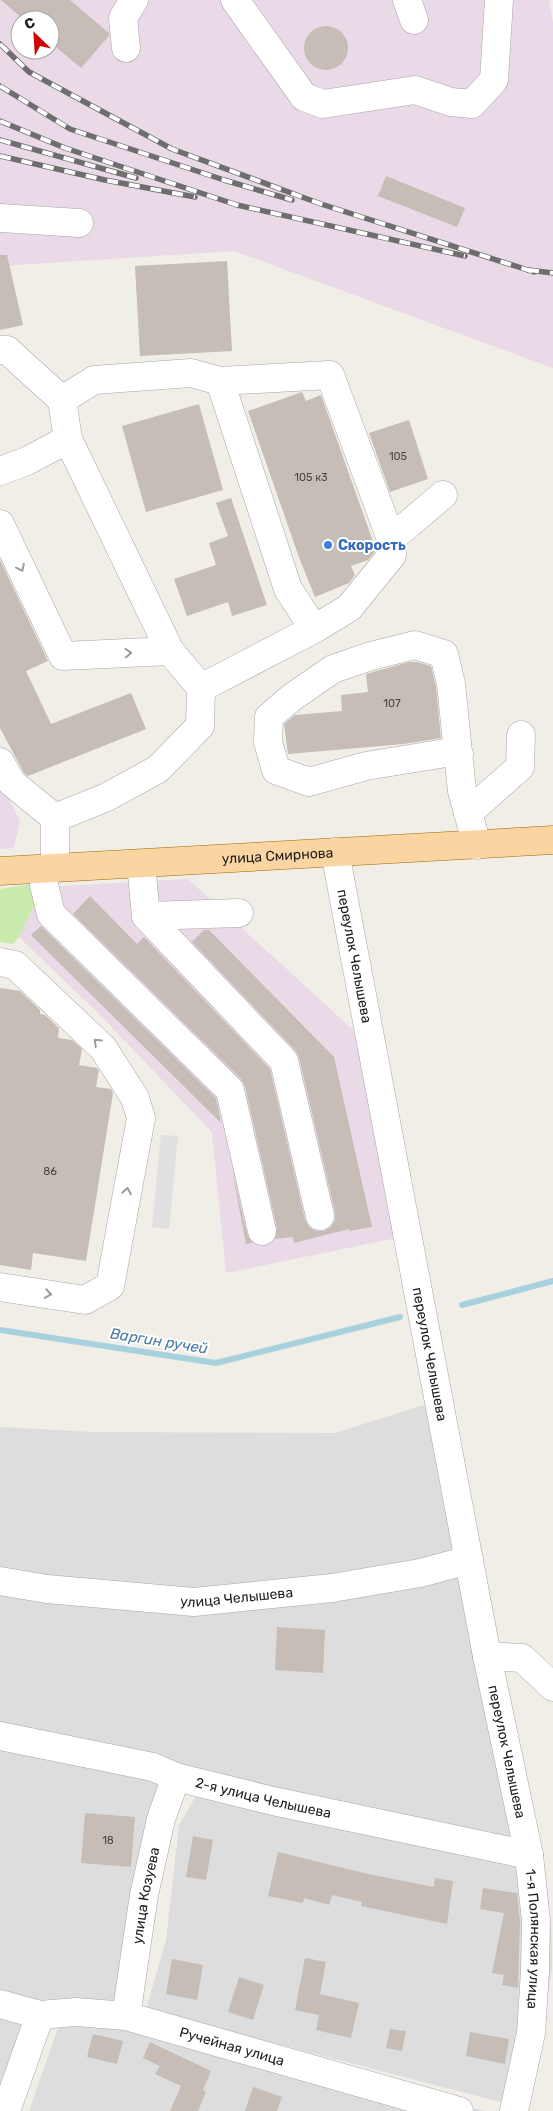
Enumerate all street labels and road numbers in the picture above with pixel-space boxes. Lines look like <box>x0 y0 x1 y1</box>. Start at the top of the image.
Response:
street label: улица Смирнова <box>221 844 334 868</box>
street label: переулок Челышева <box>333 888 375 1025</box>
street label: переулок Челышева <box>408 1286 450 1423</box>
street label: улица Челышева <box>179 1584 294 1611</box>
street label: переулок Челышева <box>484 1684 529 1820</box>
street label: 2-я улица Челышева <box>194 1774 333 1822</box>
street label: улица Козуева <box>129 1846 163 1945</box>
street label: 1-я Полянская улица <box>522 1868 544 2010</box>
street label: Ручейная улица <box>177 2024 286 2070</box>

